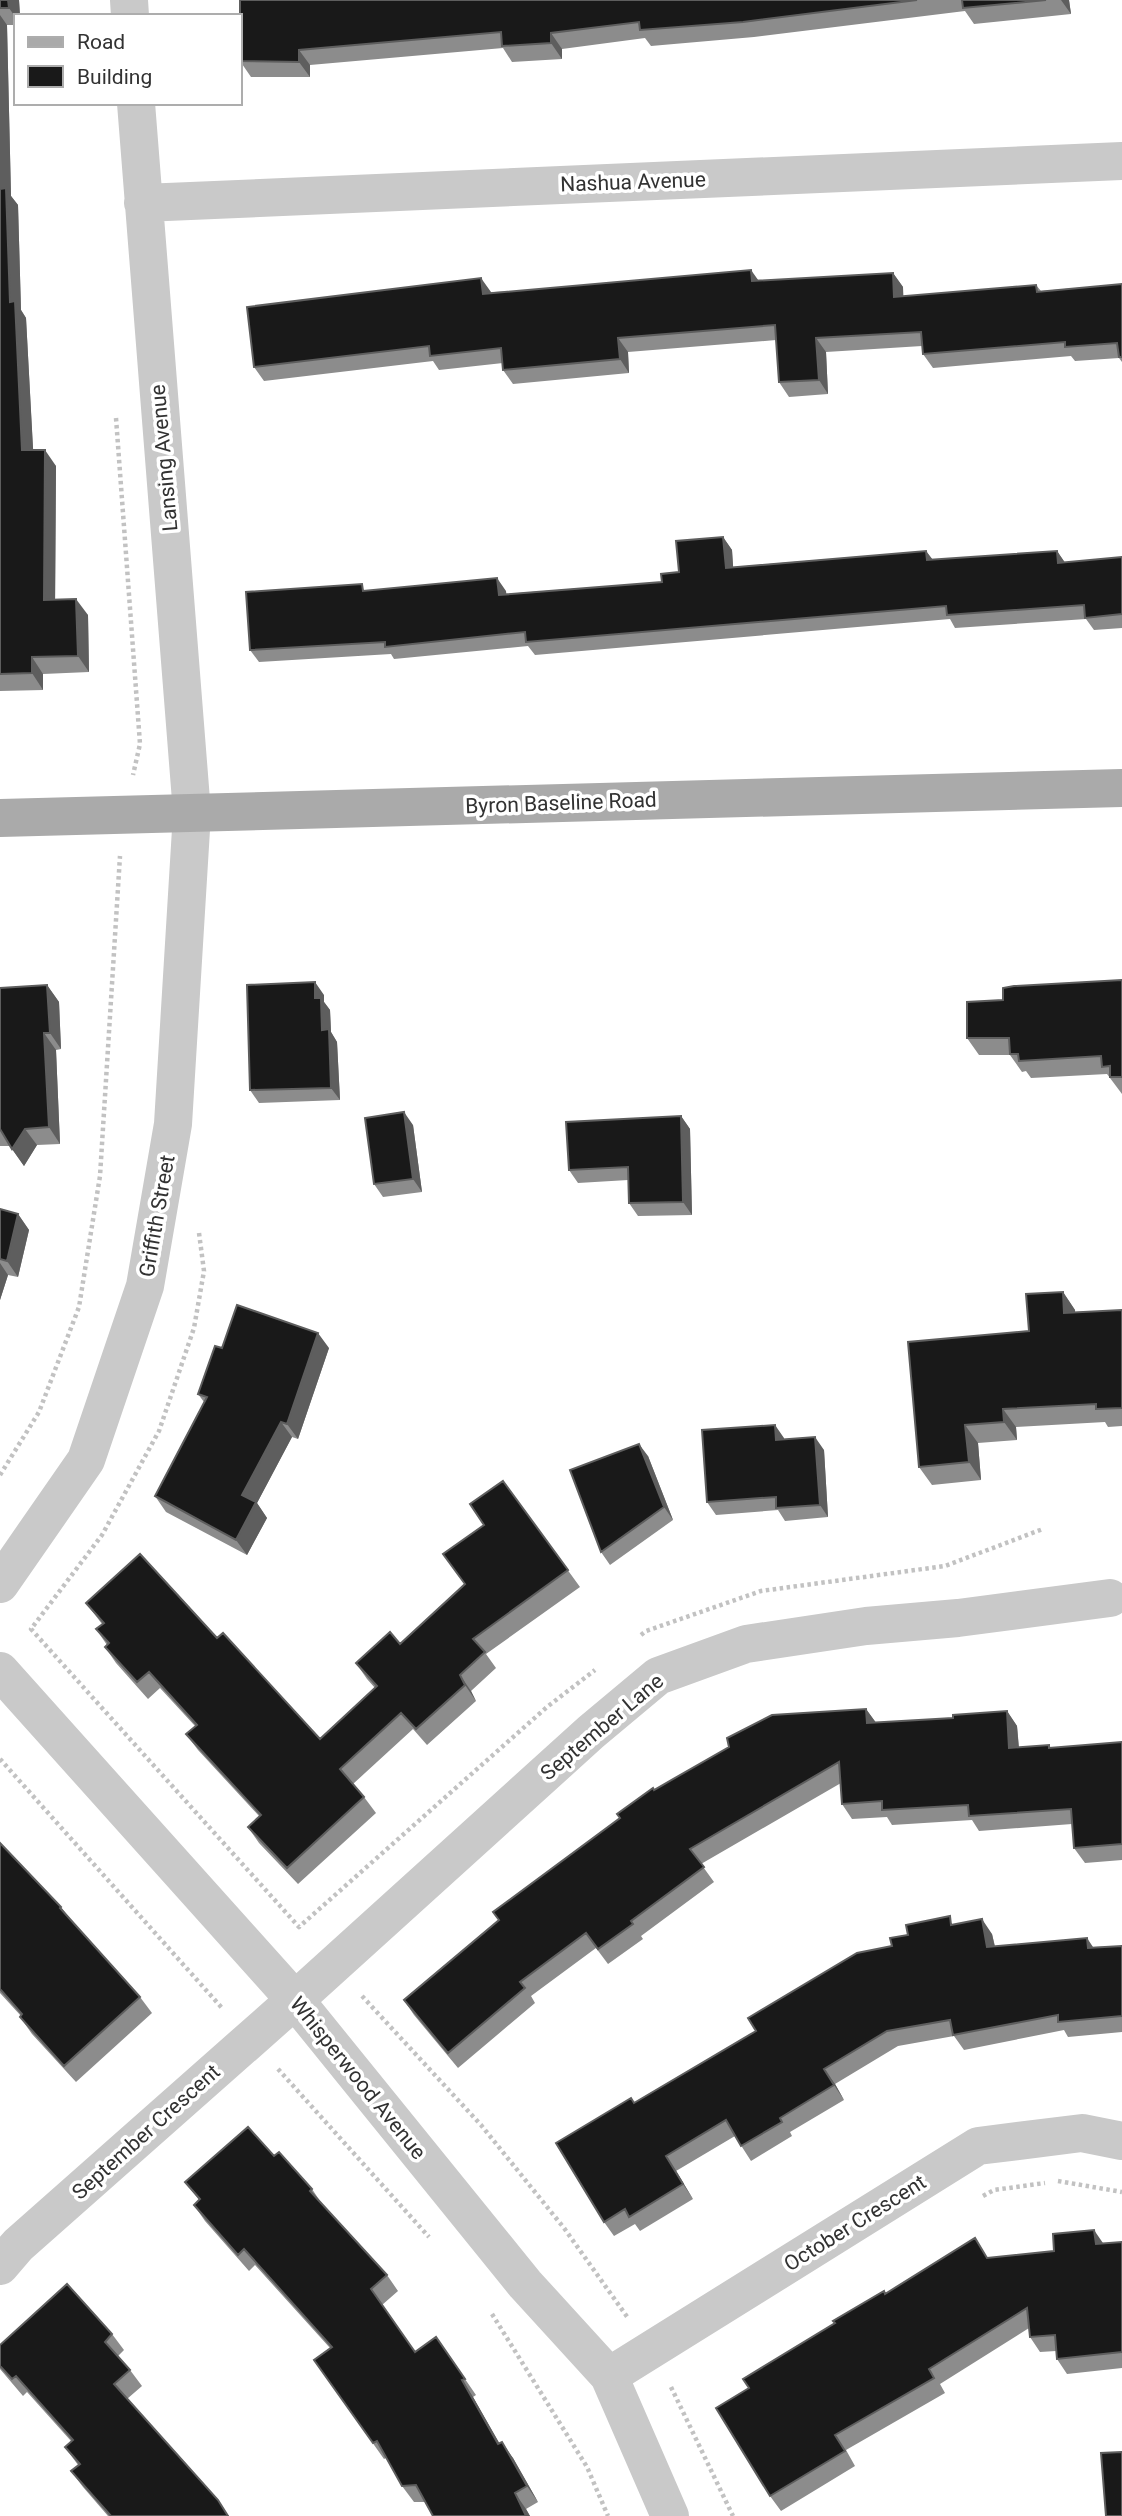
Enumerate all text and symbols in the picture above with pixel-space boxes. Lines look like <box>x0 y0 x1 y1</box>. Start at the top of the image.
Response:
legend <box>14 14 242 105</box>
text: Road <box>77 30 125 54</box>
text: Building <box>77 65 152 89</box>
street label: Nashua Avenue <box>560 167 706 197</box>
street label: Lansing Avenue <box>146 383 182 533</box>
street label: Byron Baseline Road <box>465 788 657 818</box>
street label: Griffith Street <box>134 1153 180 1279</box>
street label: September Lane <box>536 1669 668 1785</box>
street label: Whisperwood Avenue <box>285 1992 431 2164</box>
street label: September Crescent <box>67 2059 225 2205</box>
street label: October Crescent <box>780 2170 930 2276</box>

